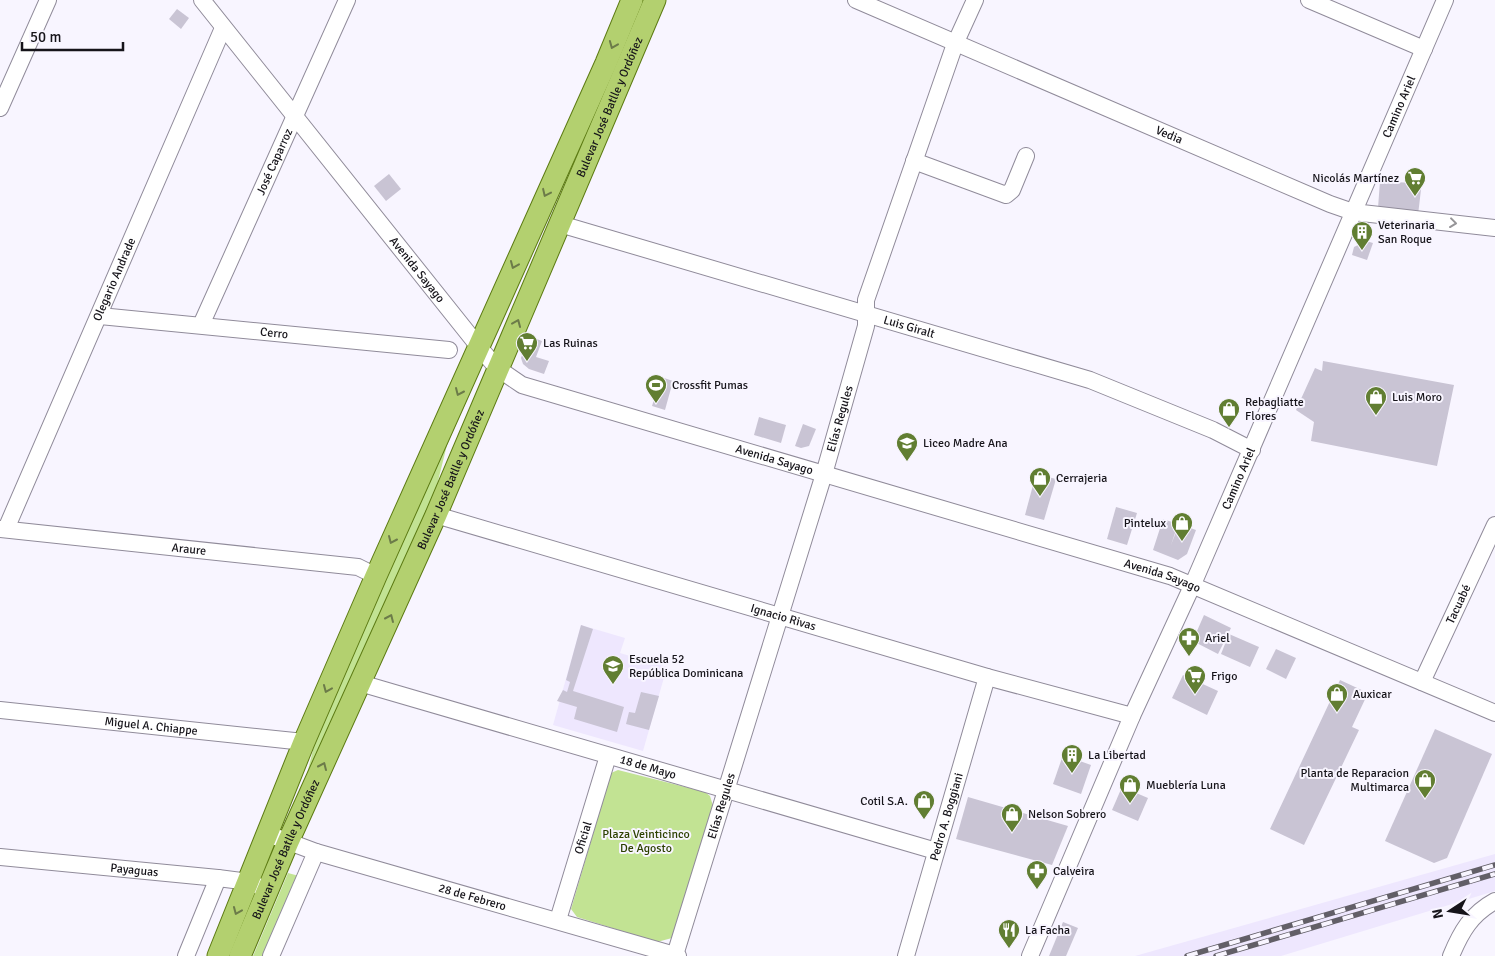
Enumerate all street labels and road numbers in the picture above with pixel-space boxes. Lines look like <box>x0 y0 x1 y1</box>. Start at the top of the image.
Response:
street label: Bulevar José Batlle y Ordóñez <box>573 35 646 180</box>
street label: Camino Ariel <box>1379 73 1420 140</box>
street label: Vedia <box>1153 123 1185 148</box>
street label: José Caparroz <box>253 126 296 198</box>
street label: Avenida Sayago <box>386 234 448 306</box>
street label: Olegario Andrade <box>90 236 139 324</box>
street label: Luis Giralt <box>882 313 936 342</box>
street label: Cerro <box>259 325 289 342</box>
street label: Elías Regules <box>824 384 857 454</box>
street label: Bulevar José Batlle y Ordóñez <box>414 407 488 552</box>
street label: Avenida Sayago <box>734 441 815 478</box>
street label: Camino Ariel <box>1219 445 1259 512</box>
street label: Araure <box>171 540 207 559</box>
street label: Avenida Sayago <box>1122 556 1203 596</box>
street label: Tacuabé <box>1443 582 1474 626</box>
street label: Ignacio Rivas <box>749 601 818 634</box>
street label: Miguel A. Chiappe <box>104 714 198 739</box>
street label: 18 de Mayo <box>618 752 678 783</box>
street label: Elías Regules <box>704 771 739 841</box>
street label: Pedro A. Boggiani <box>927 771 967 863</box>
street label: Bulevar José Batlle y Ordóñez <box>249 777 323 922</box>
street label: Oficial <box>571 819 596 856</box>
street label: Payaguas <box>110 861 159 880</box>
street label: 28 de Febrero <box>437 881 508 914</box>

